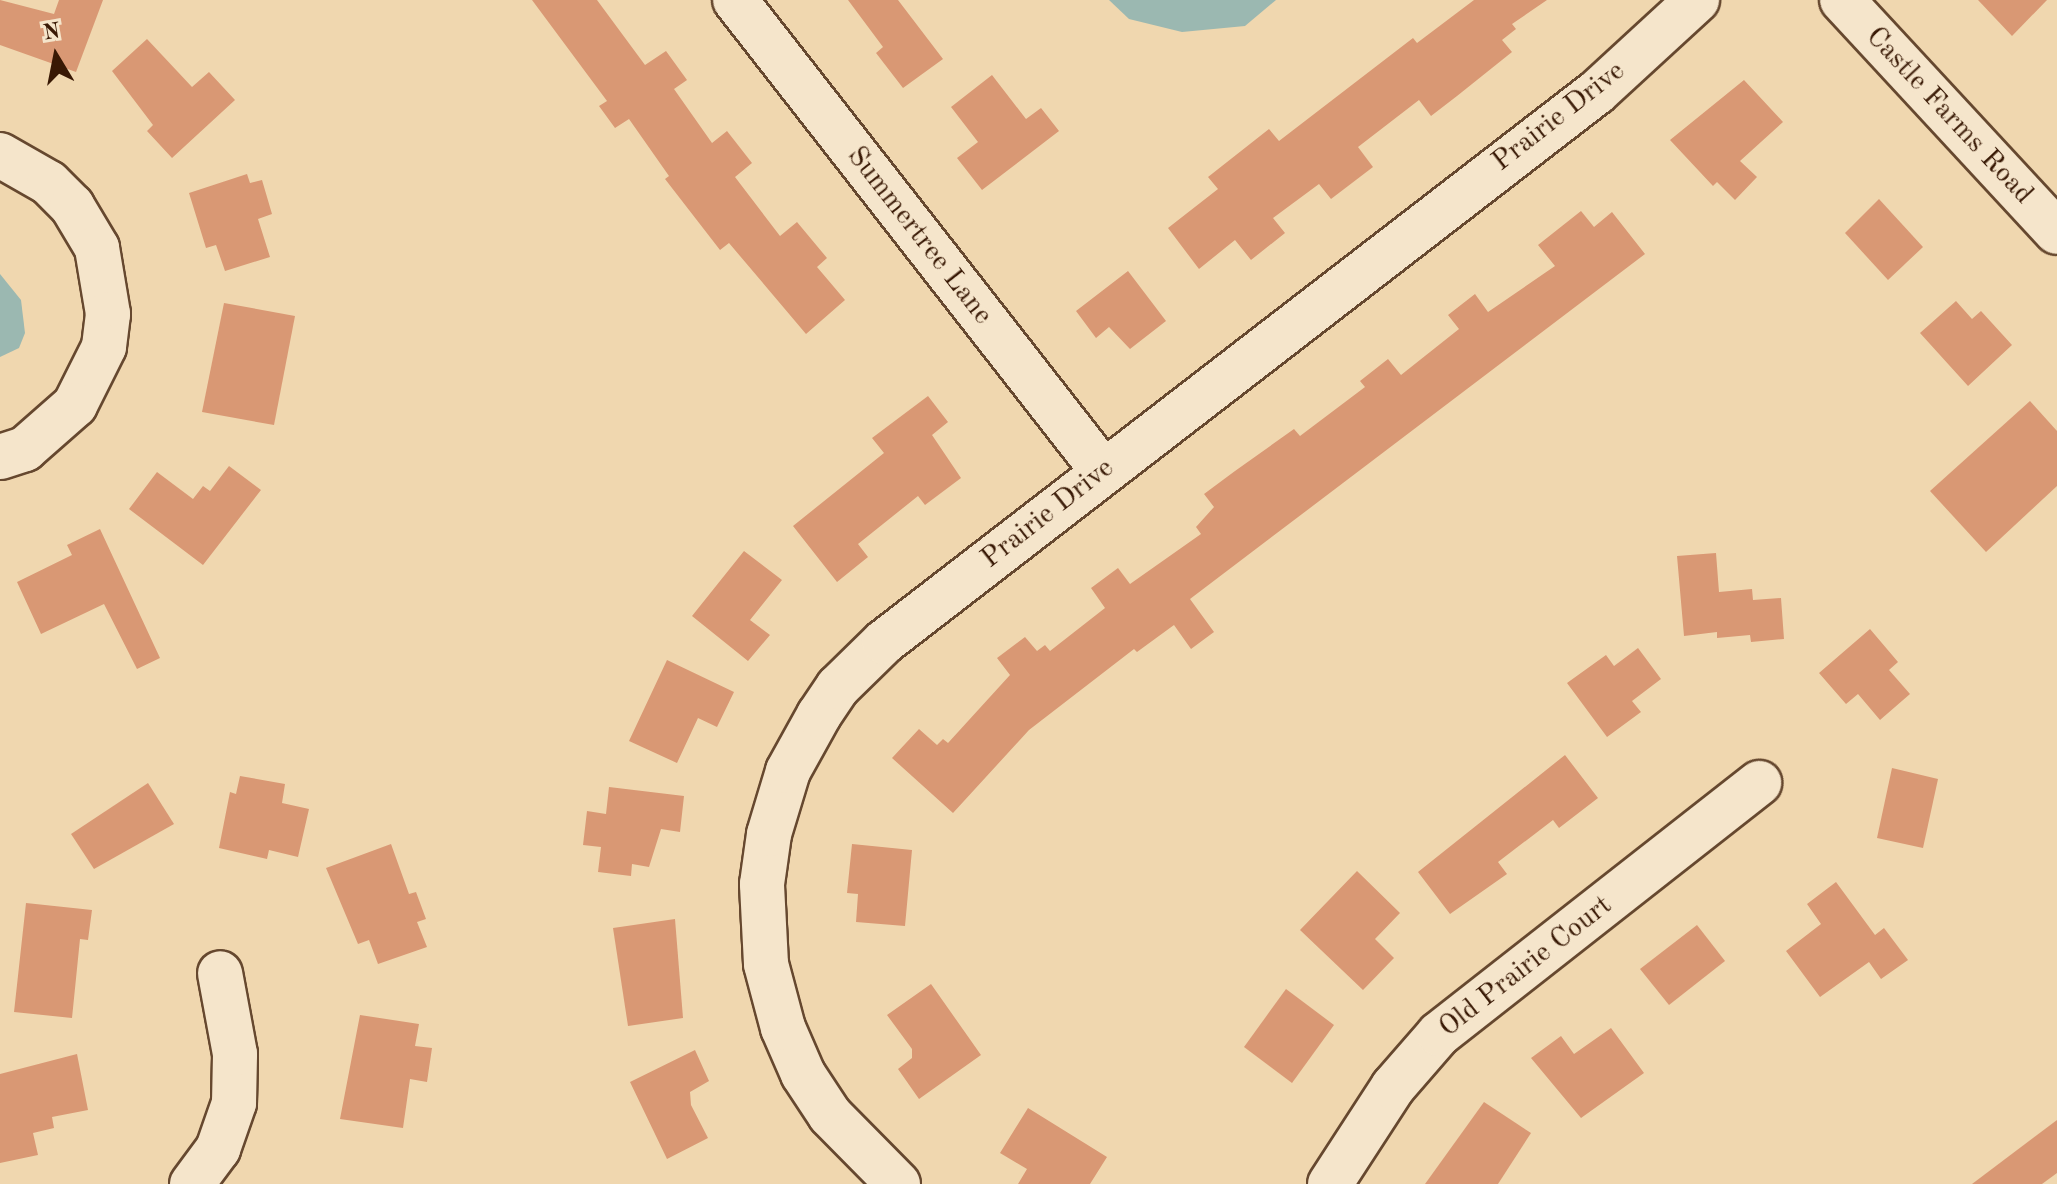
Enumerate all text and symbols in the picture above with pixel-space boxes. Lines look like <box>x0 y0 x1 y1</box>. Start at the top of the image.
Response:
north arrow <box>16 16 96 96</box>
text: N <box>42 20 62 45</box>
street label: Castle Farms Road <box>1858 20 2040 212</box>
street label: Prairie Drive <box>1486 55 1632 179</box>
street label: Summertree Lane <box>839 140 999 332</box>
street label: Prairie Drive <box>975 452 1121 576</box>
street label: Old Prairie Court <box>1433 889 1619 1045</box>

